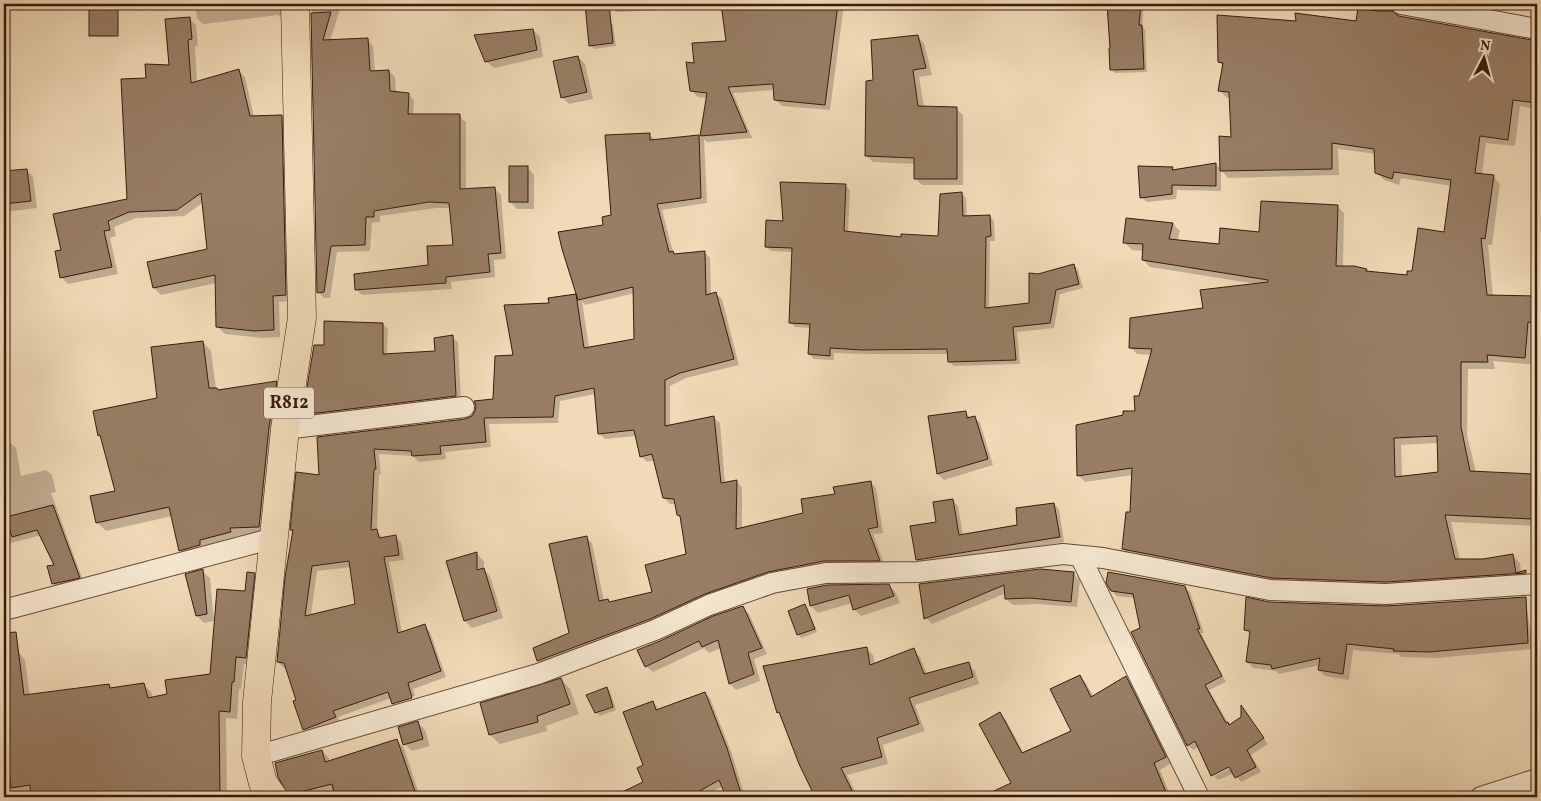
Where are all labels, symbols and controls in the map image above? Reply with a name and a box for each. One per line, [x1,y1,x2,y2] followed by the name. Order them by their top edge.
[1458,32,1508,82] north arrow
[1479,37,1491,57] text: N
[264,388,314,418] road number: R812

